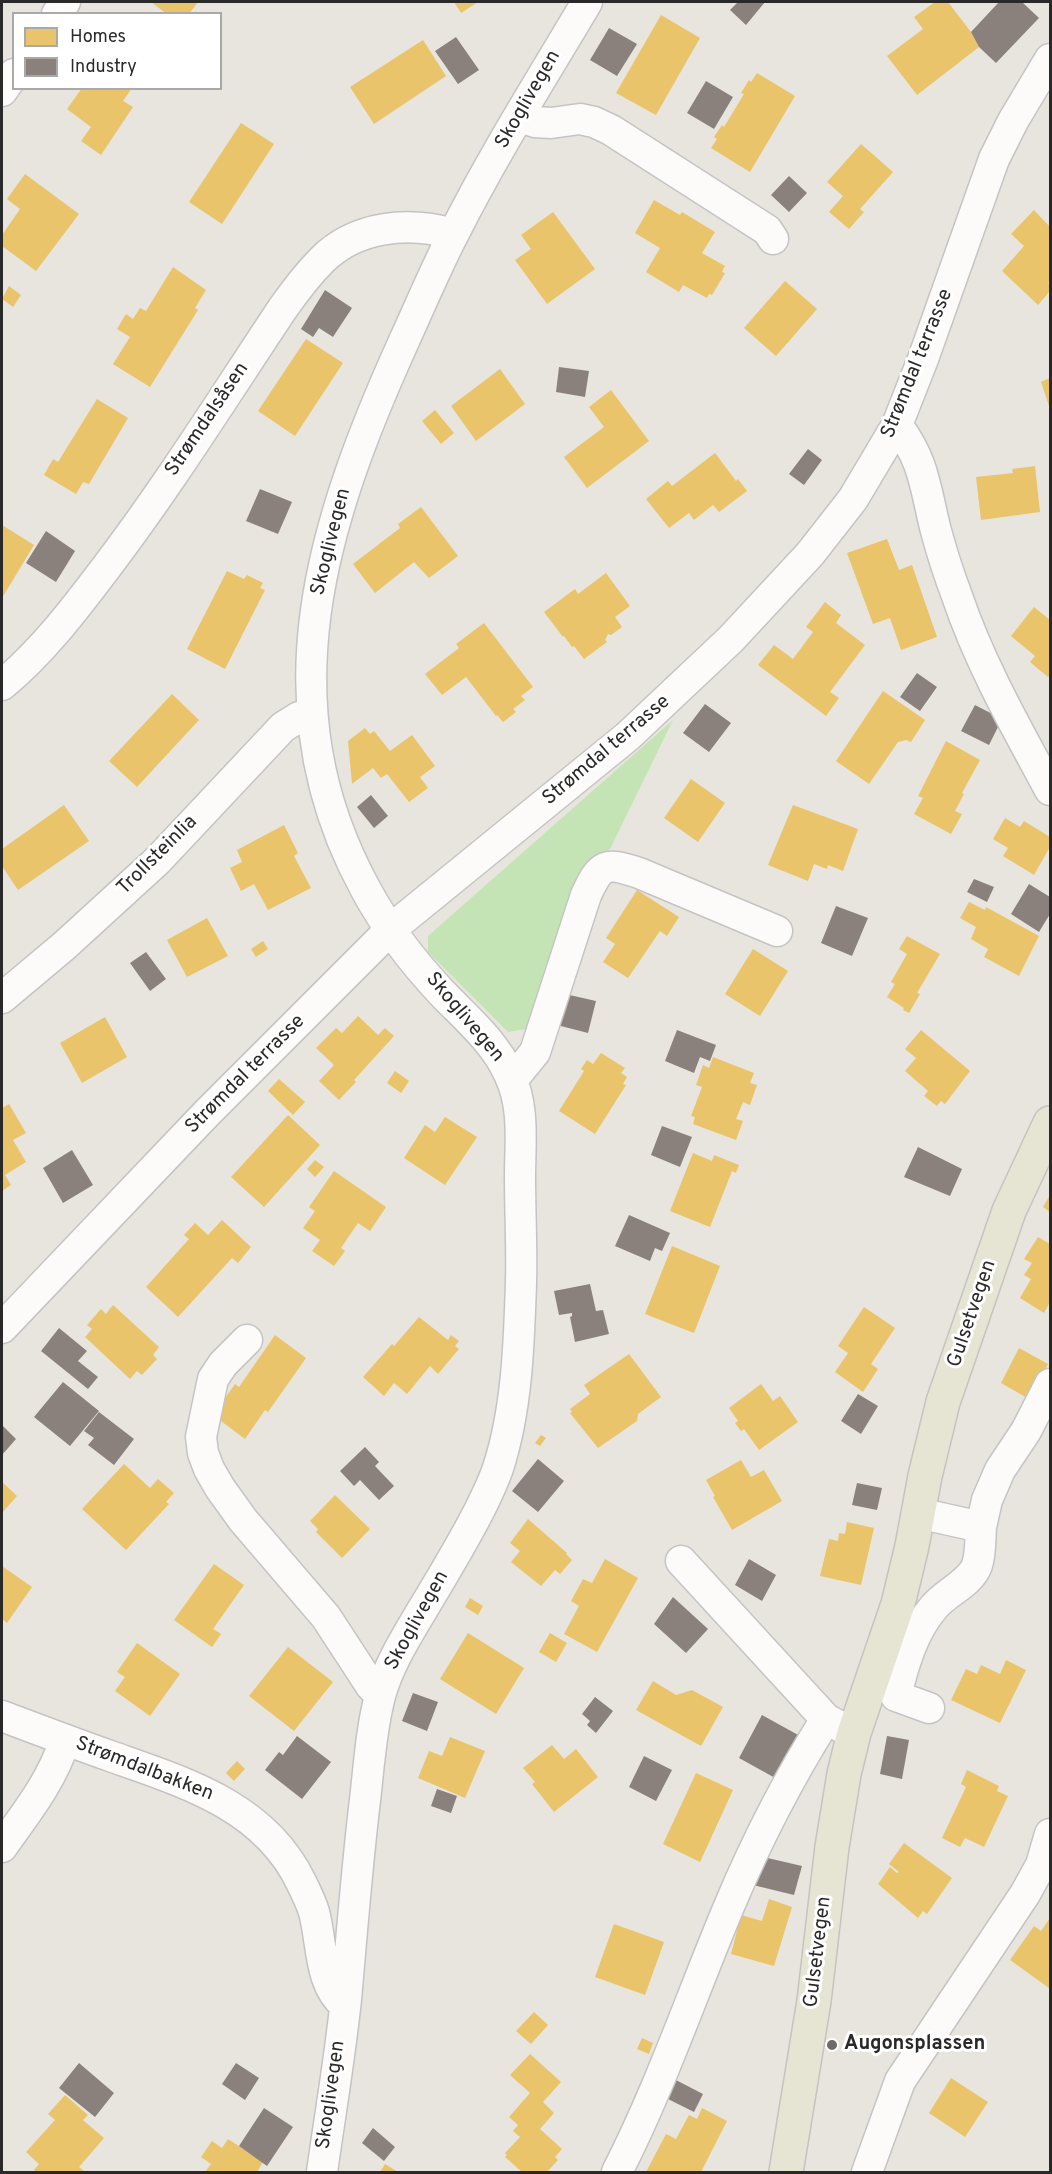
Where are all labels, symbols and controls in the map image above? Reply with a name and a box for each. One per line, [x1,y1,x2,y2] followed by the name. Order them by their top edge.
[12,12,222,90] legend
[70,26,126,49] text: Homes
[491,46,567,154] street label: Skoglivegen
[70,56,137,79] text: Industry
[877,286,959,442] street label: Strømdal terrasse
[161,358,255,482] street label: Strømdalsåsen
[307,486,357,598] street label: Skoglivegen
[538,691,676,811] street label: Strømdal terrasse
[113,811,203,901] street label: Trollsteinlia
[420,968,508,1068] street label: Skoglivegen
[181,1010,311,1140] street label: Strømdal terrasse
[943,1257,1003,1371] street label: Gulsetvegen
[381,1567,455,1675] street label: Skoglivegen
[72,1733,216,1807] street label: Strømdalbakken
[800,1895,838,2009] street label: Gulsetvegen
[844,2033,985,2057] place label: Augonsplassen
[825,2038,839,2052] marker: Augonsplassen
[312,2039,352,2151] street label: Skoglivegen

